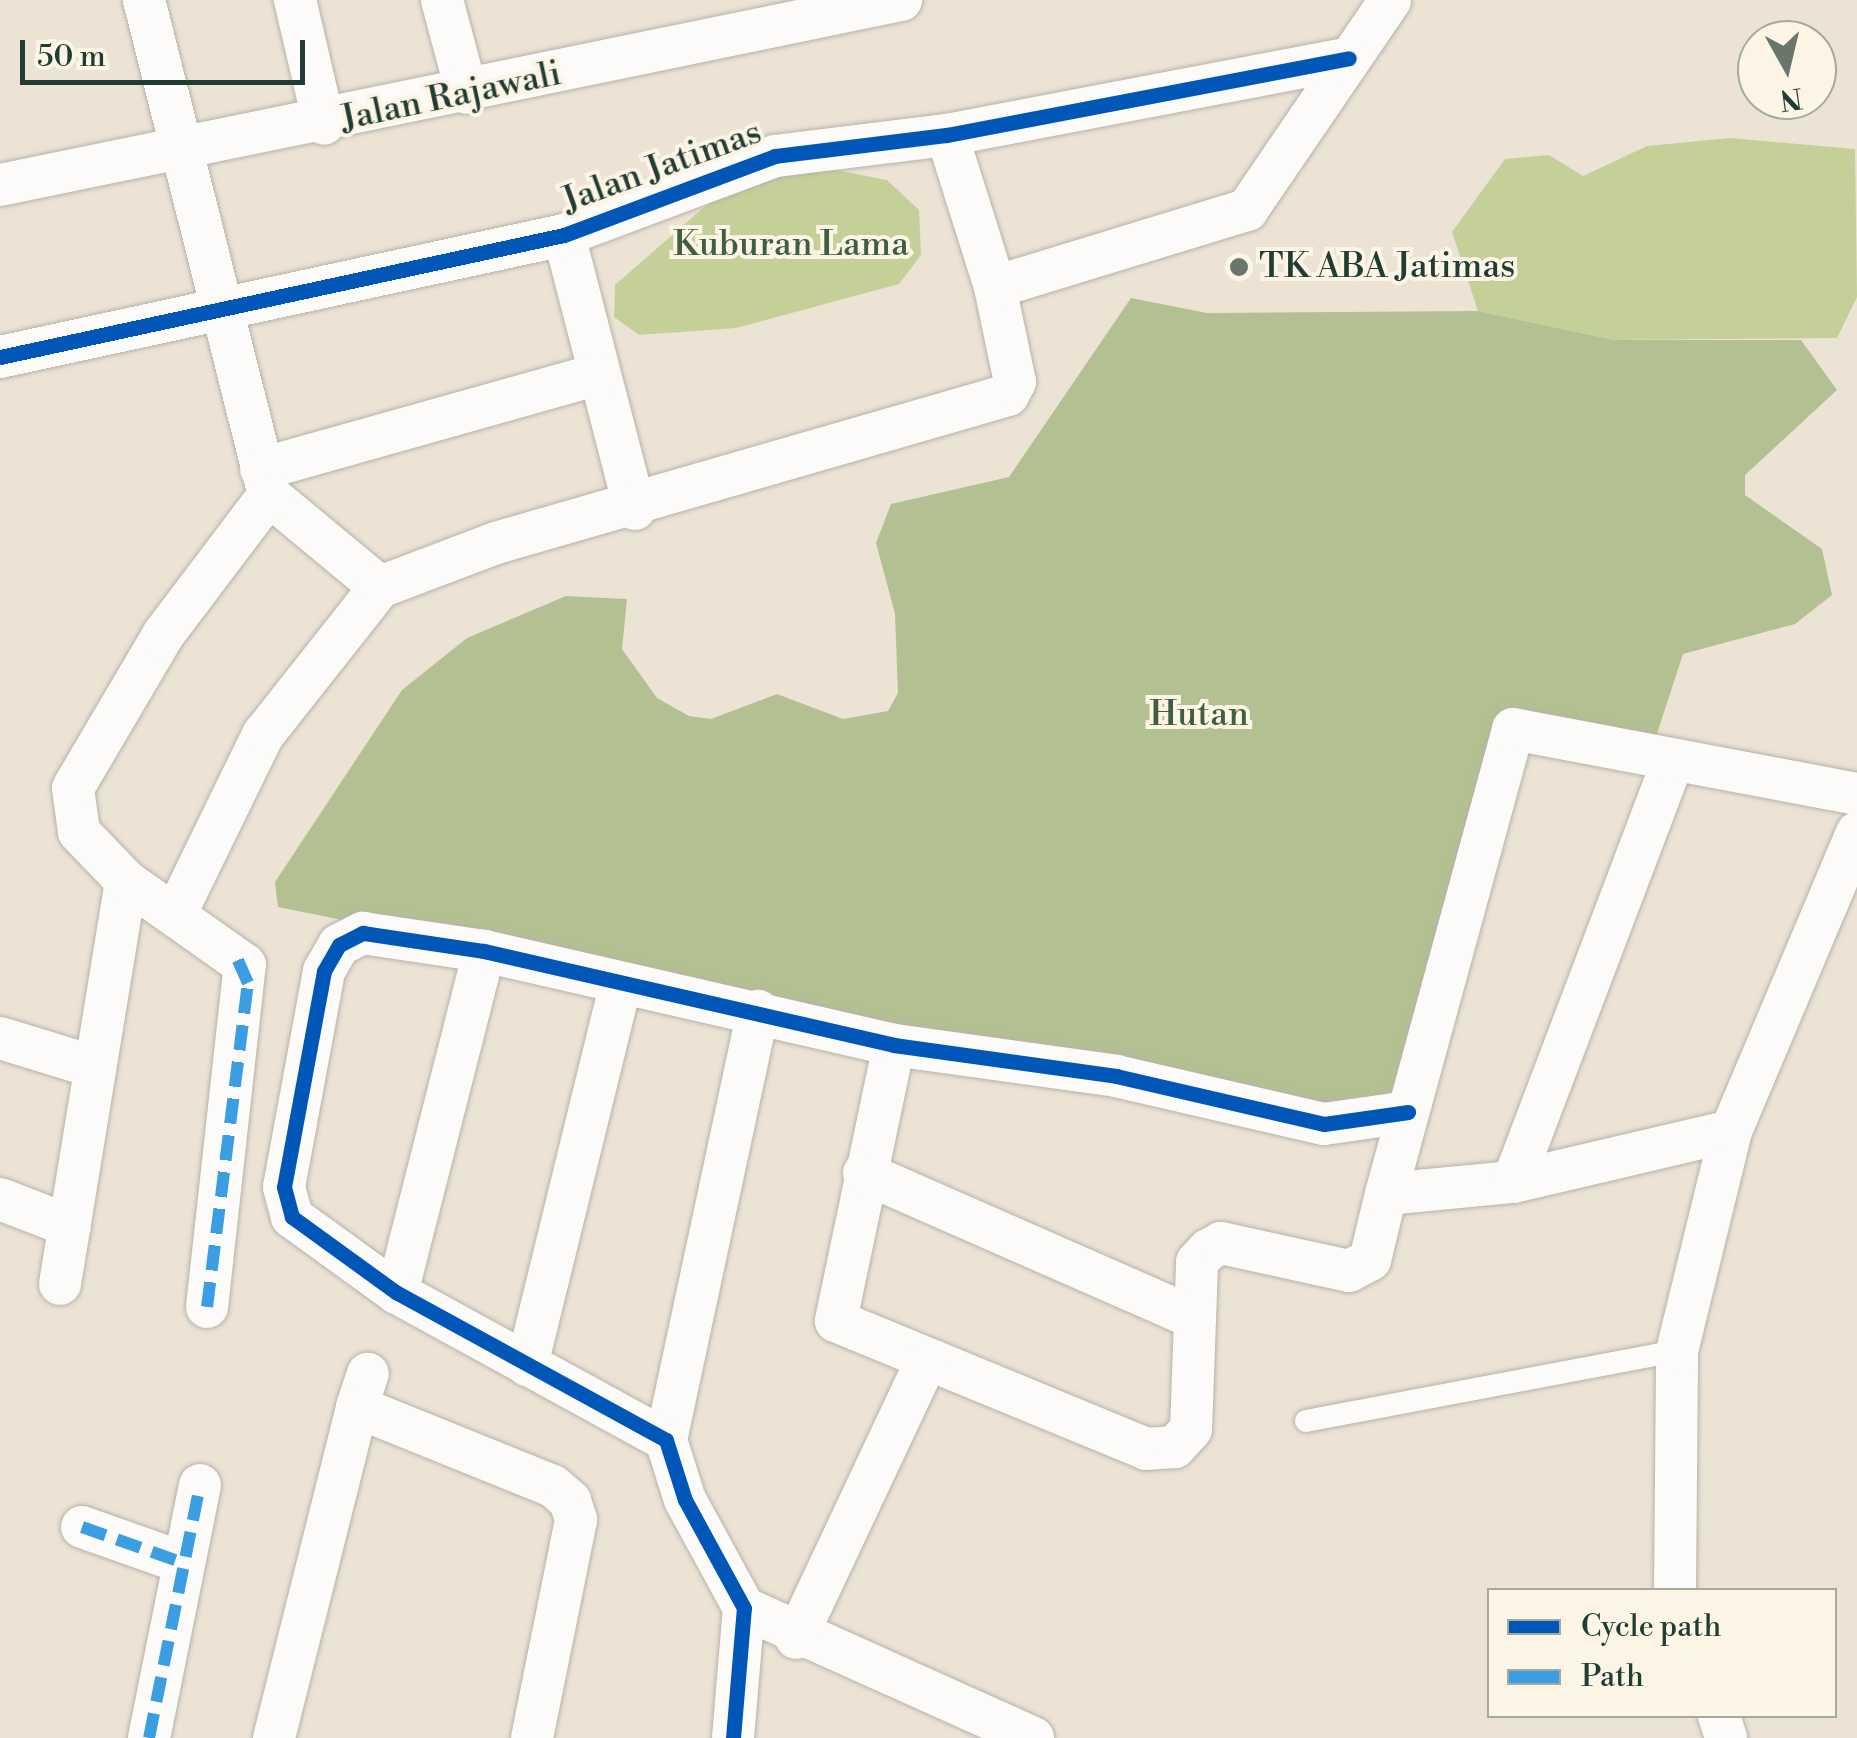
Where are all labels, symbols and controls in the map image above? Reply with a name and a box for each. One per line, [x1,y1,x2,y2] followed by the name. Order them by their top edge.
[25,20,310,82] scale bar
[1737,20,1837,120] north arrow
[37,38,106,76] text: 50 m
[337,53,565,141] street label: Jalan Rajawali
[1778,79,1804,117] text: N
[557,112,767,222] street label: Jalan Jatimas
[673,224,909,266] park label: Kuburan Lama
[1259,246,1515,288] place label: TK ABA Jatimas
[1228,256,1250,278] marker: TK ABA Jatimas
[1149,694,1249,736] park label: Hutan
[1487,1588,1837,1718] legend
[1581,1608,1721,1646] text: Cycle path
[1581,1658,1644,1696] text: Path

